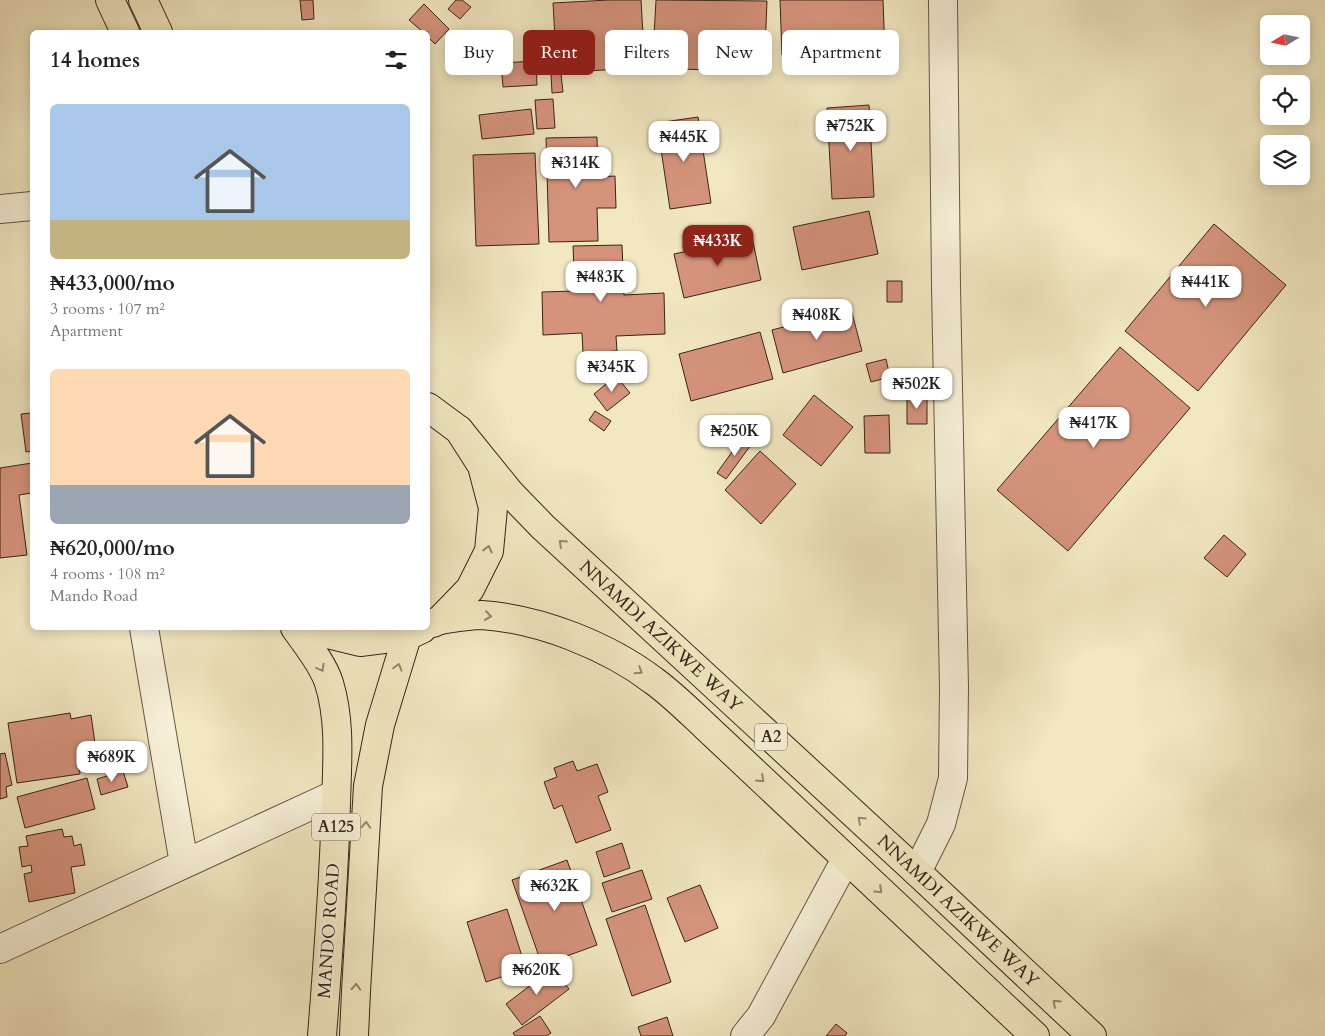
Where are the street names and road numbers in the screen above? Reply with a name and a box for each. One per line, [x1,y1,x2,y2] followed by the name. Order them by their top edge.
[574,554,748,718] street label: NNAMDI AZIKWE WAY
[755,724,787,750] road number: A2
[312,814,360,840] road number: A125
[872,829,1045,993] street label: NNAMDI AZIKWE WAY
[312,862,346,1000] street label: MANDO ROAD

